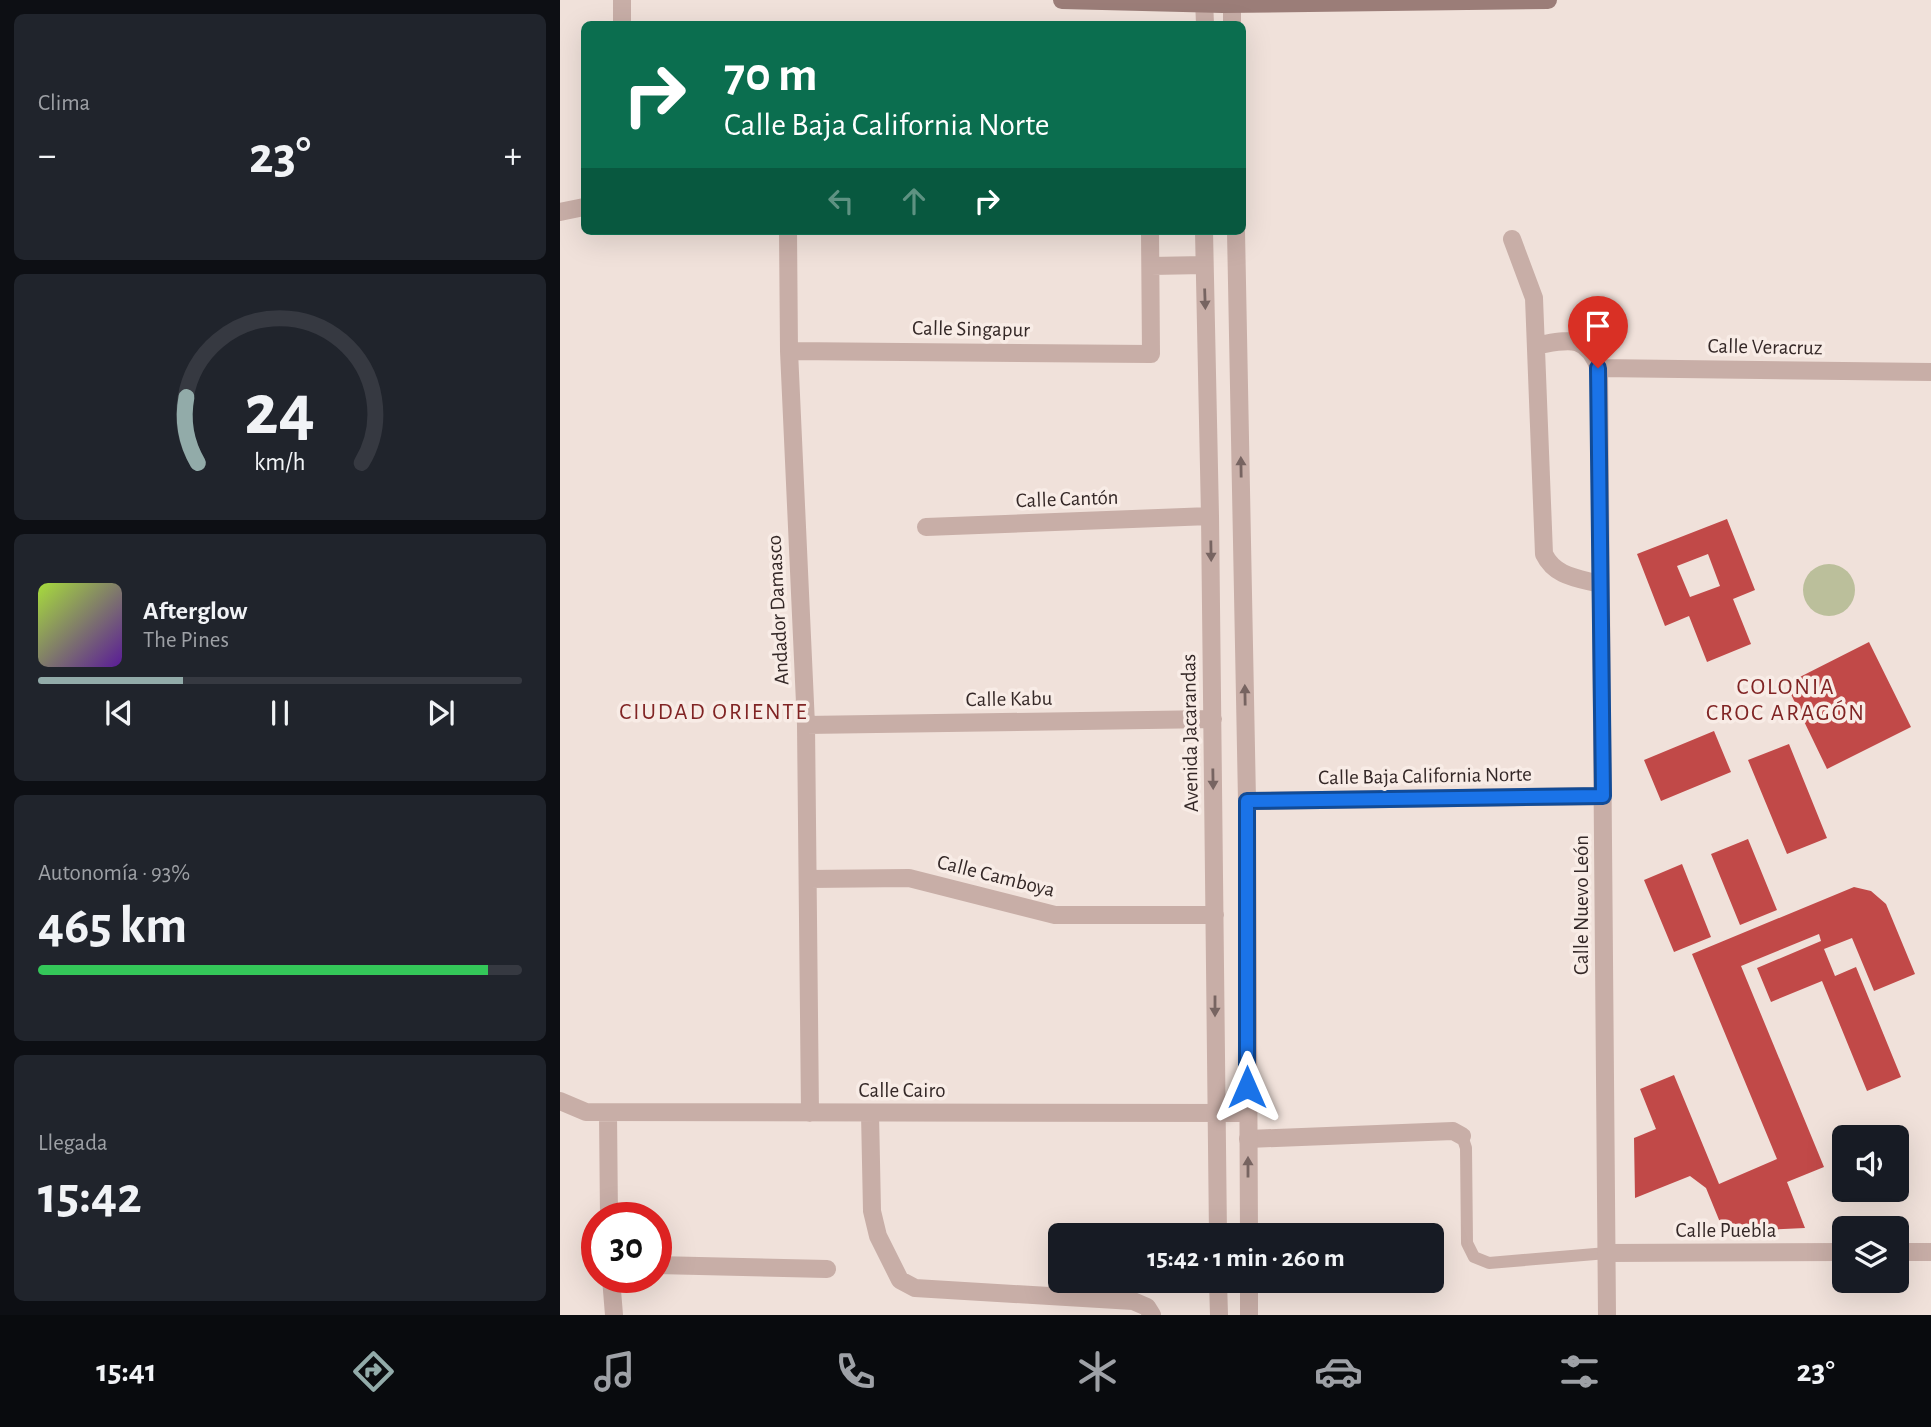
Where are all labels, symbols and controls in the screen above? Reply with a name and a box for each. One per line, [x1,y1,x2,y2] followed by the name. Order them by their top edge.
[609,49,700,140] icon: right
[724,51,818,100] text: 70 m
[38,92,90,115] text: Clima
[724,109,1049,141] text: Calle Baja California Norte
[249,130,311,182] text: 23°
[38,137,56,175] text: −
[504,137,522,175] text: +
[822,182,860,220] icon: left
[895,182,933,220] icon: ahead
[968,182,1006,220] icon: right
[1199,288,1210,310] one-way arrow
[1568,296,1628,368] pin
[1579,307,1617,345] icon: arrive
[912,317,1030,341] street label: Calle Singapur
[1707,335,1823,359] street label: Calle Veracruz
[245,376,315,449] text: 24
[254,450,306,475] text: km/h
[1235,456,1246,478] one-way arrow
[1015,487,1119,511] street label: Calle Cantón
[764,534,792,686] street label: Andador Damasco
[1205,540,1217,562] one-way arrow
[143,598,247,624] text: Afterglow
[143,629,229,652] text: The Pines
[1178,654,1202,812] street label: Avenida Jacarandas
[1706,676,1866,725] district label: COLONIA CROC ARAGÓN
[1239,684,1251,706] one-way arrow
[966,688,1053,710] street label: Calle Kabu
[100,694,138,732] icon: previous
[261,694,299,732] icon: pause
[422,694,460,732] icon: next
[619,701,809,724] district label: CIUDAD ORIENTE
[1318,764,1532,788] street label: Calle Baja California Norte
[1207,768,1219,790] one-way arrow
[1571,835,1592,975] street label: Calle Nuevo León
[935,851,1057,901] street label: Calle Camboya
[38,862,190,885] text: Autonomía · 93%
[38,900,187,952] text: 465 km
[1210,995,1221,1017] one-way arrow
[1210,1050,1284,1124] position arrow
[859,1080,945,1101] street label: Calle Cairo
[1832,1125,1909,1293] map controls
[1832,1125,1909,1202] button: sound
[38,1132,108,1155] text: Llegada
[1242,1156,1254,1178] one-way arrow
[38,1170,142,1222] text: 15:42
[581,1202,672,1293] speed limit sign: 30
[1832,1216,1909,1293] button: layers
[1676,1220,1777,1241] street label: Calle Puebla
[1147,1245,1345,1271] text: 15:42 · 1 min · 260 m
[349,1347,398,1396] icon: directions
[590,1347,639,1396] icon: music
[831,1347,880,1396] icon: phone
[1073,1347,1122,1396] icon: climate
[1314,1347,1363,1396] icon: car
[1555,1347,1604,1396] icon: filters
[96,1355,156,1387] text: 15:41
[1797,1355,1835,1387] text: 23°

